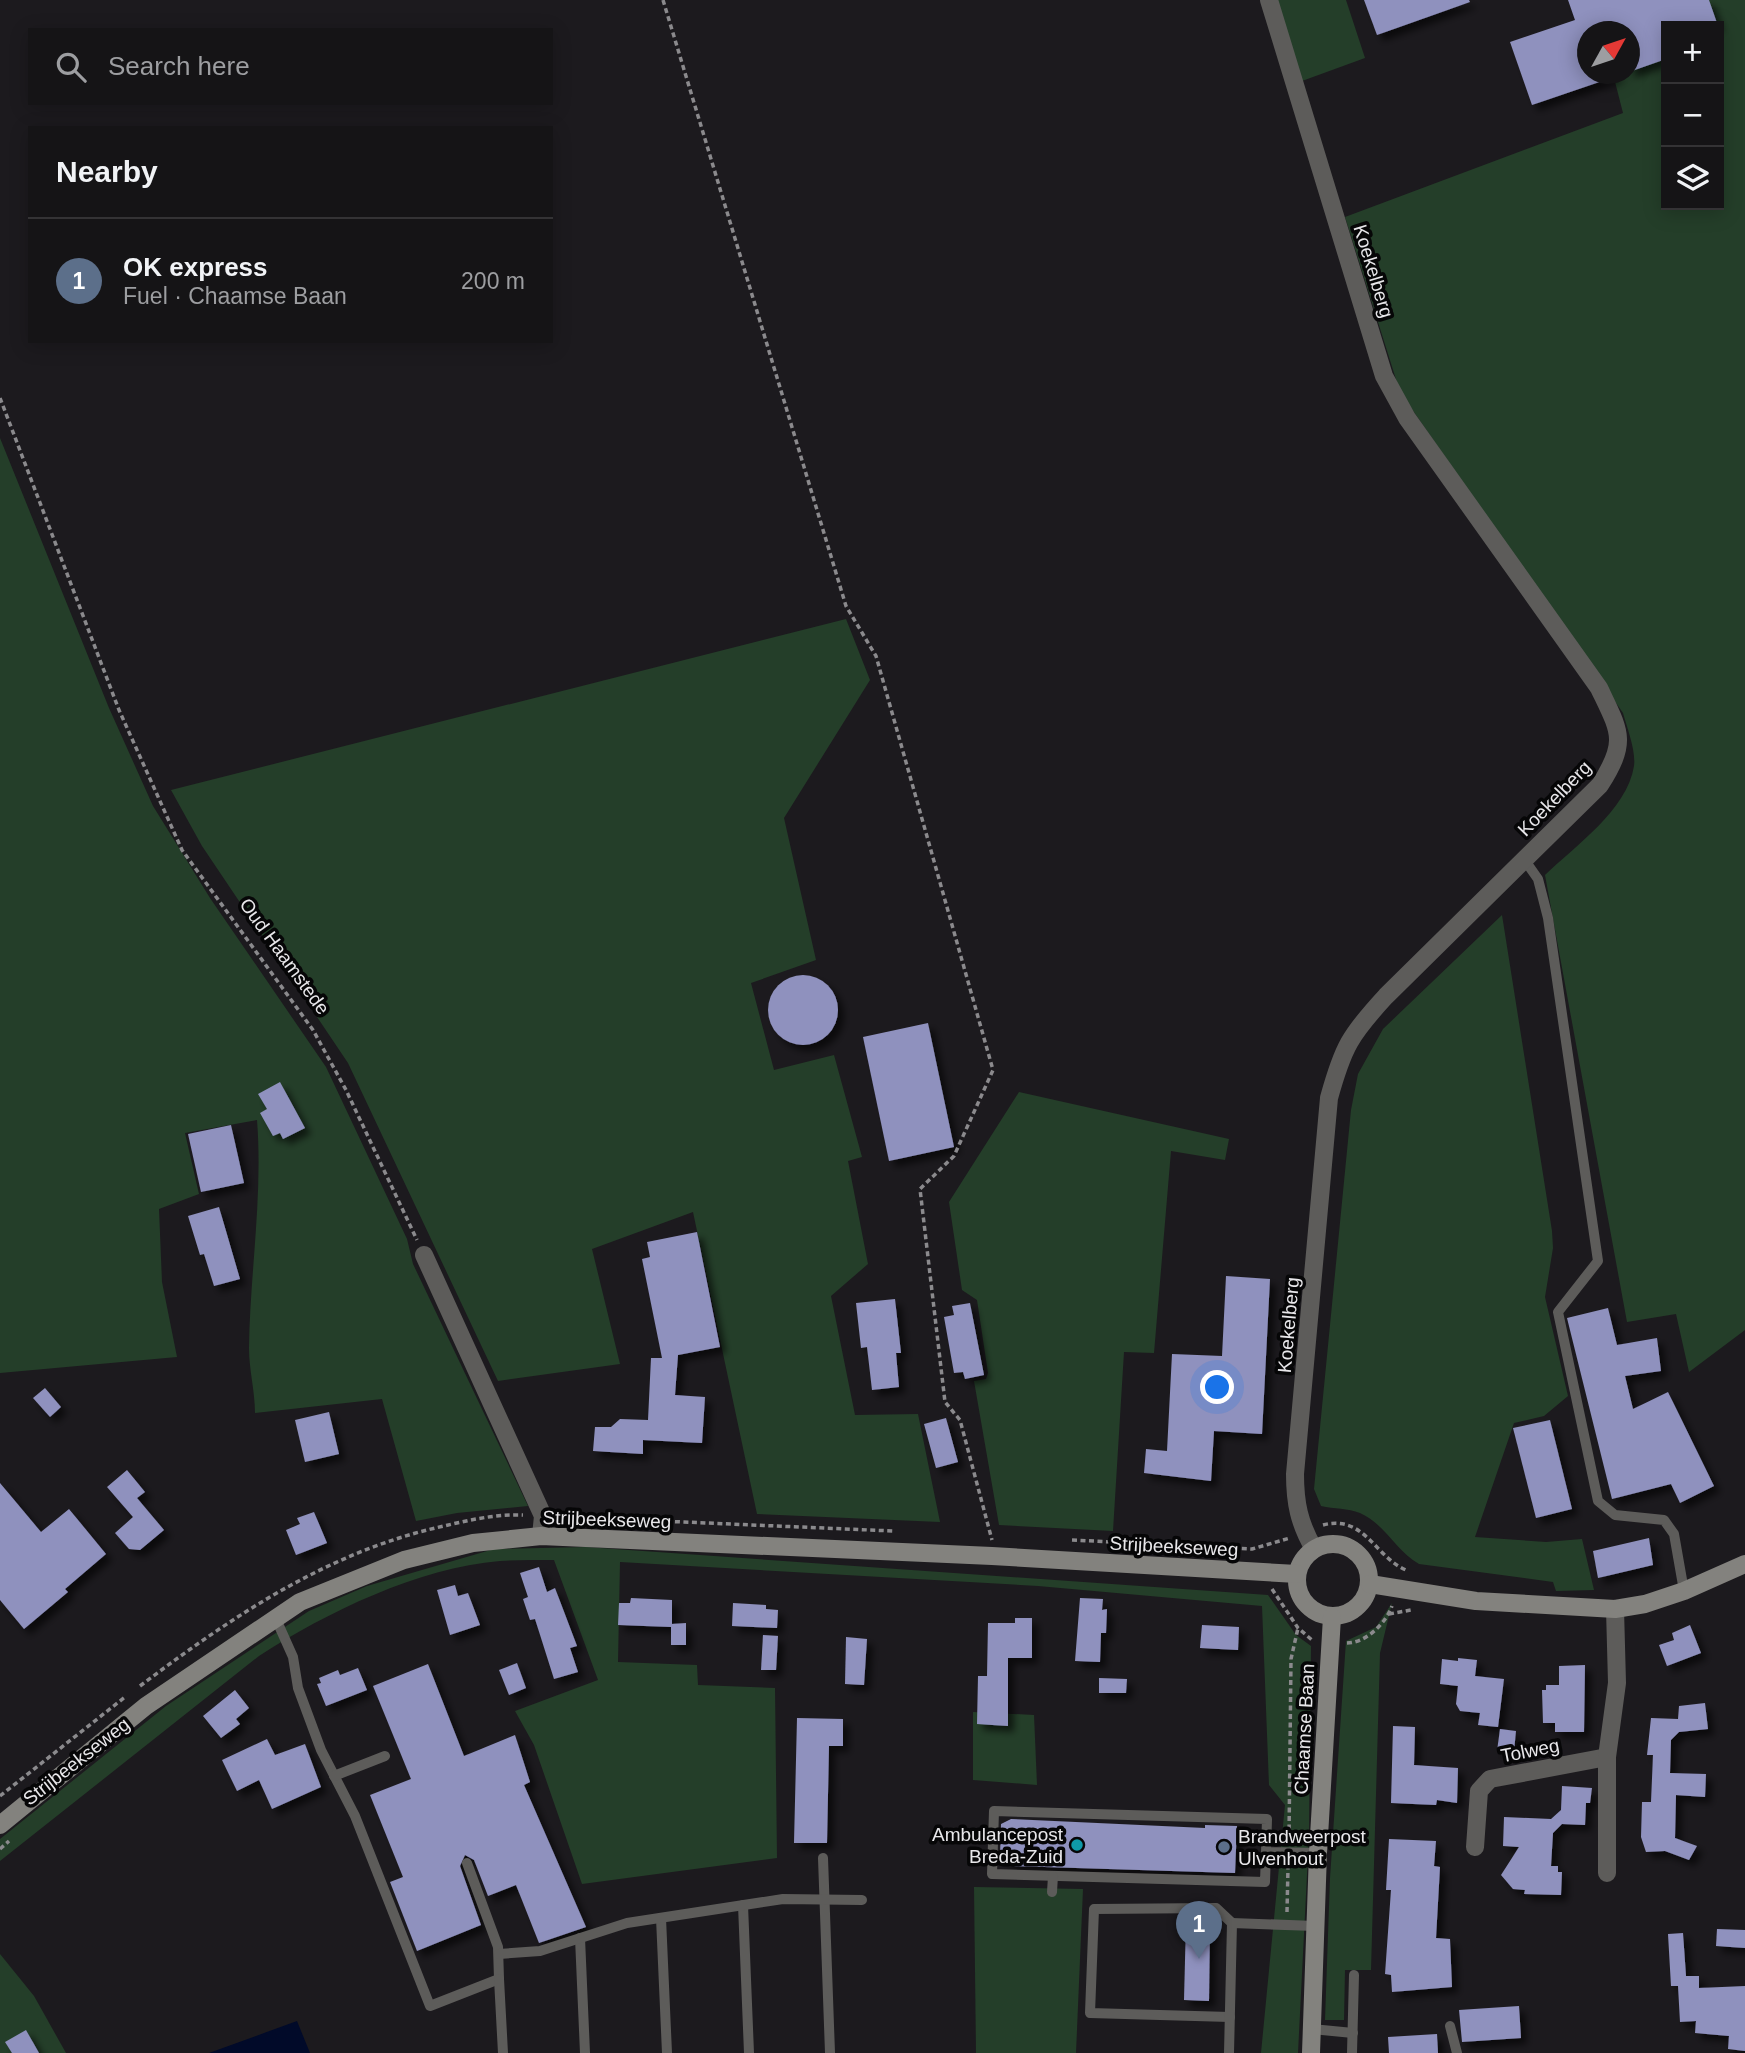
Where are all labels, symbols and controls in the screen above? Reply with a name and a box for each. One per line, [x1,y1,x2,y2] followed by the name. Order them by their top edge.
[1577,21,1640,84] north arrow
[1661,21,1724,210] map controls
[1661,21,1724,84] button: +
[28,28,553,105] search box
[52,48,90,86] icon: search
[108,51,250,81] text: Search here
[1661,84,1724,147] button: −
[1661,147,1724,210] button: layers
[56,155,158,188] text: Nearby
[1349,222,1398,320] street label: Koekelberg
[123,252,268,282] text: OK express
[73,268,85,294] text: 1
[461,268,525,294] text: 200 m
[123,283,347,309] text: Fuel · Chaamse Baan
[1513,756,1595,840] street label: Koekelberg
[235,894,334,1018] street label: Oud Haamstede
[1274,1276,1303,1374] street label: Koekelberg
[1200,1370,1234,1404] your location
[542,1507,672,1532] street label: Strijbeekseweg
[1109,1533,1239,1560] street label: Strijbeekseweg
[1291,1663,1318,1795] street label: Chaamse Baan
[19,1713,134,1809] street label: Strijbeekseweg
[1499,1735,1561,1766] street label: Tolweg
[932,1824,1064,1867] place label: Ambulancepost Breda-Zuid
[1238,1826,1367,1869] place label: Brandweerpost Ulvenhout
[1069,1837,1085,1853] marker: Ambulancepost Breda-Zuid
[1216,1839,1232,1855] marker: Brandweerpost Ulvenhout
[1176,1901,1222,1959] pin: 1

